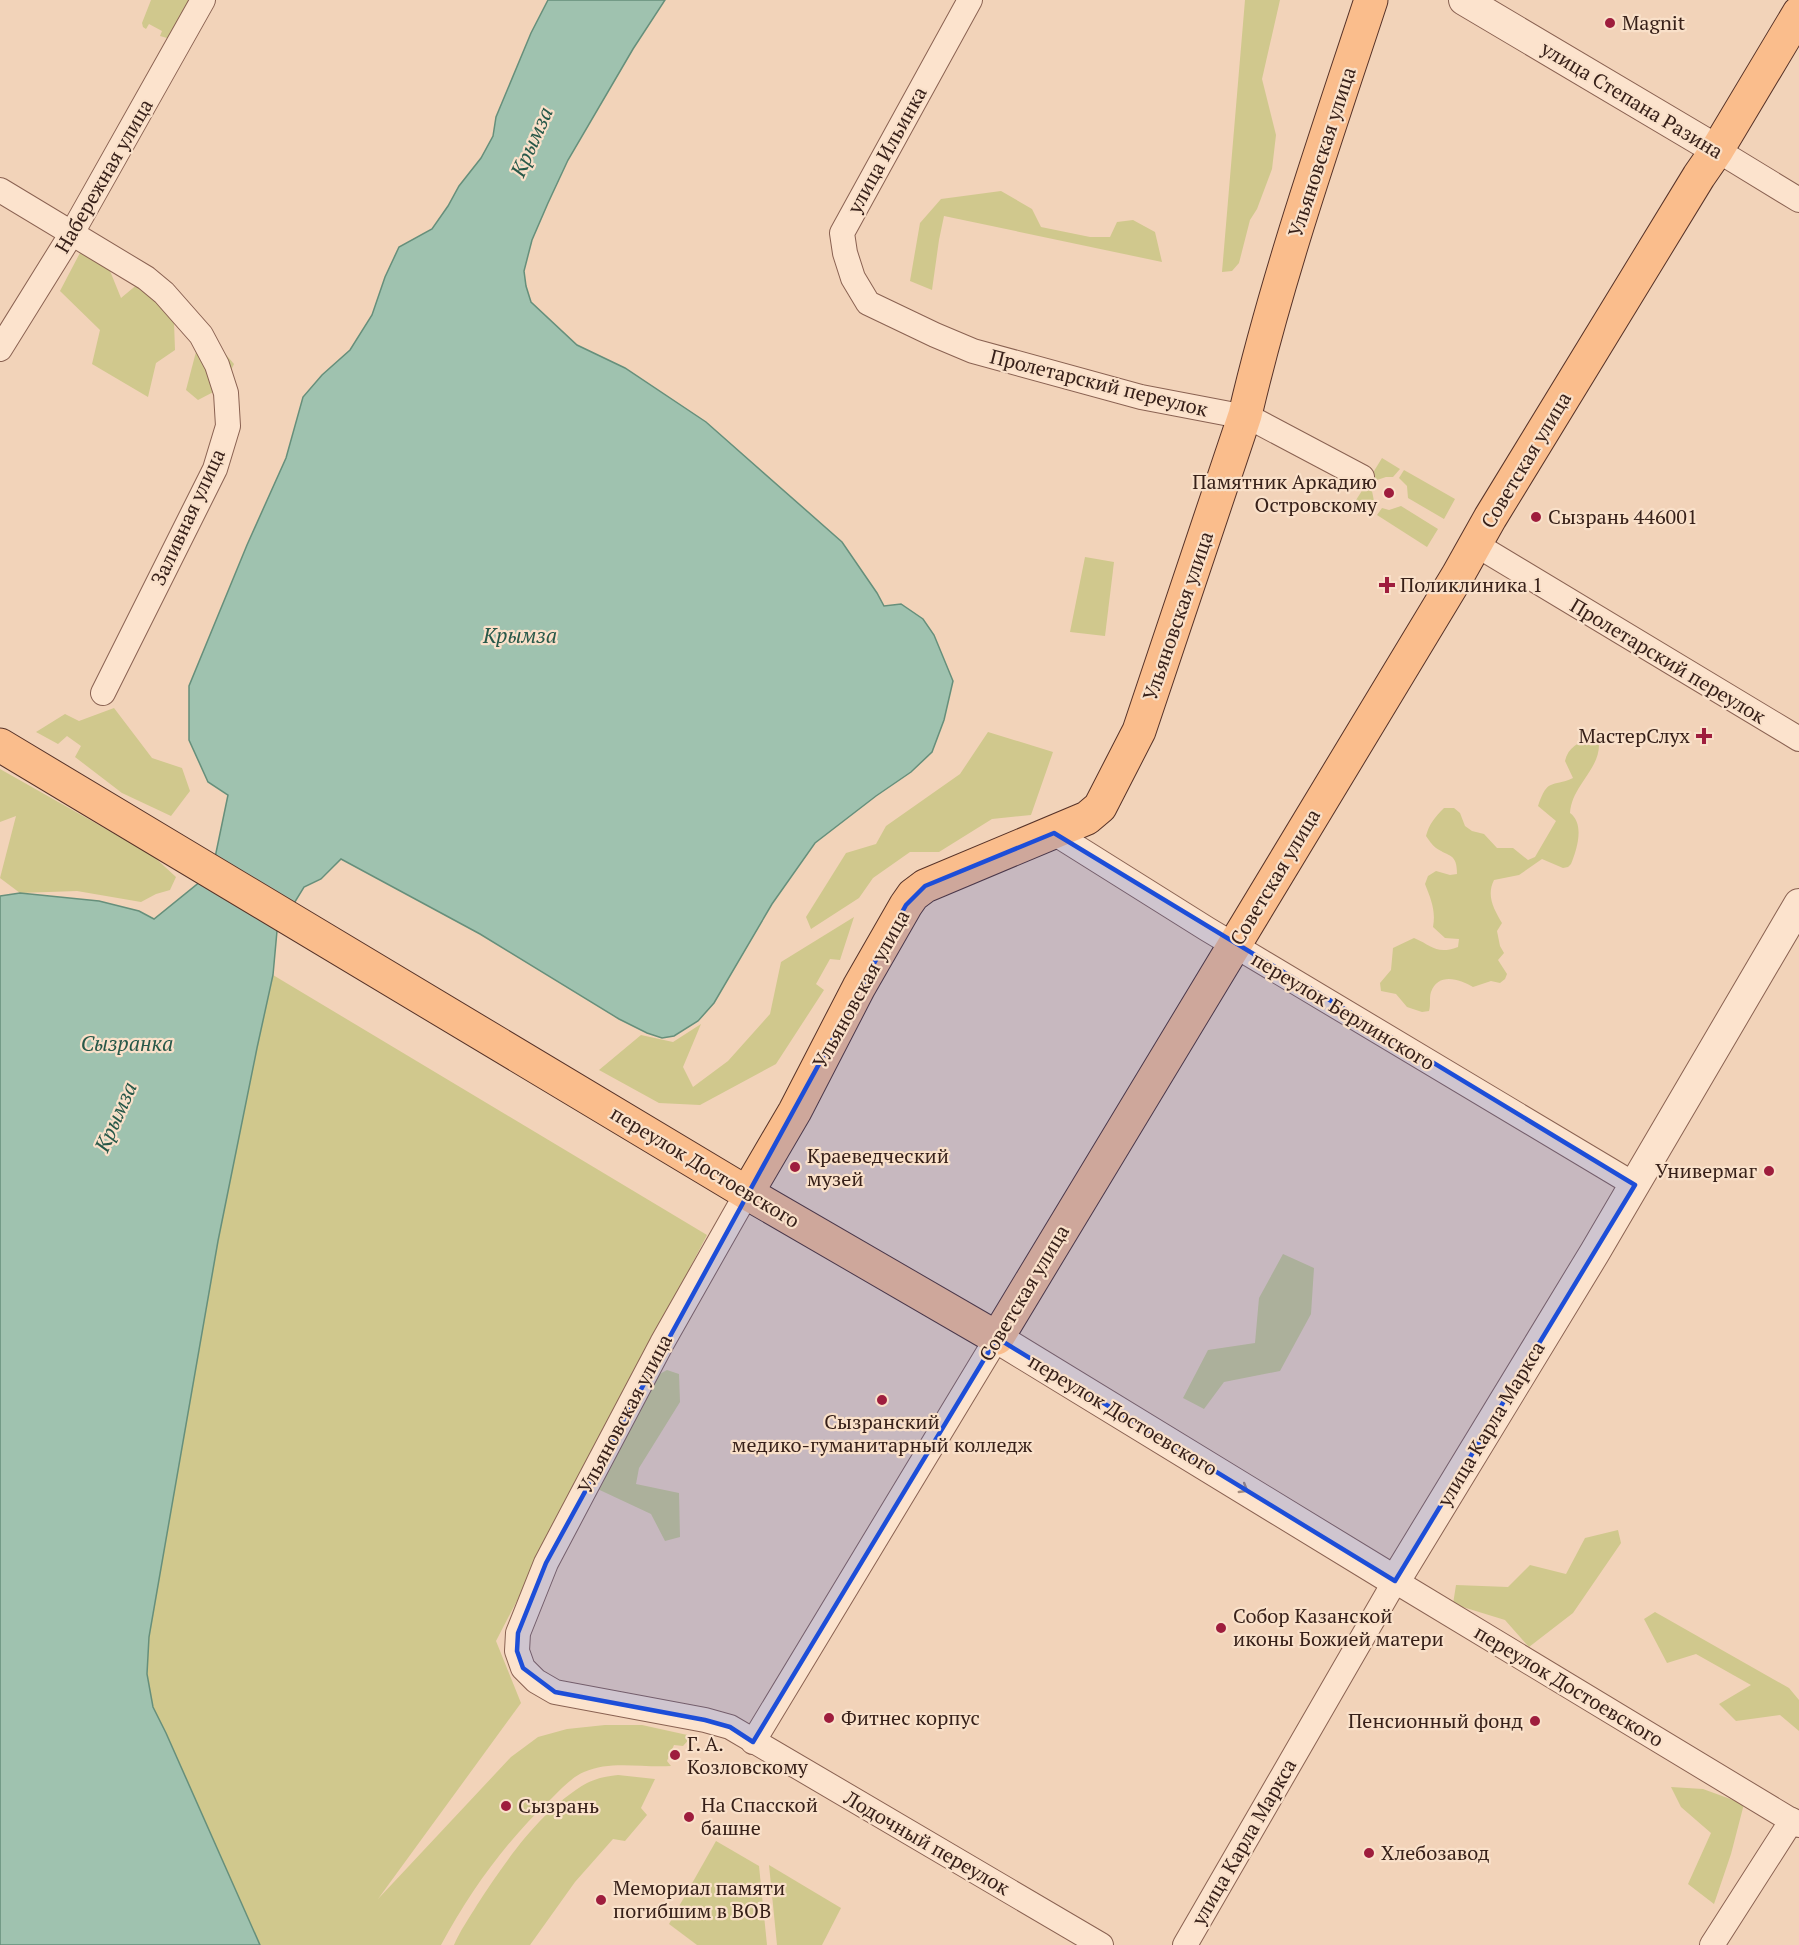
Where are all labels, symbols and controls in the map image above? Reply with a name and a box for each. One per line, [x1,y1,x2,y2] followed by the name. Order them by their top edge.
[1622,9,1686,36] place label: Magnit
[1603,16,1617,30] marker: Magnit
[1535,34,1728,165] street label: улица Степана Разина
[1281,63,1362,240] street label: Ульяновская улица
[840,81,933,219] street label: улица Ильинка
[48,94,159,258] street label: Набережная улица
[503,102,559,182] water label: Крымза
[987,342,1211,423] street label: Пролетарский переулок
[1474,386,1577,533] street label: Советская улица
[144,444,231,589] street label: Заливная улица
[1192,468,1378,518] place label: Памятник Аркадию Островскому
[1382,486,1396,500] marker: Памятник Аркадию Островскому
[1548,503,1698,530] place label: Сызрань 446001
[1529,510,1543,524] marker: Сызрань 446001
[1136,528,1219,704] street label: Ульяновская улица
[1400,571,1543,598] place label: Поликлиника 1
[1378,576,1396,594] marker: Поликлиника 1
[1565,591,1771,730] street label: Пролетарский переулок
[482,621,557,649] water label: Крымза
[1579,722,1691,749] place label: МастерСлух
[1695,727,1713,745] marker: МастерСлух
[1223,803,1326,950] street label: Советская улица
[806,905,915,1073] street label: Ульяновская улица
[1247,945,1440,1076] street label: переулок Берлинского
[81,1029,173,1057] water label: Сызранка
[87,1077,143,1157] water label: Крымза
[606,1099,805,1234] street label: переулок Достоевского
[807,1142,949,1192] place label: Краеведческий музей
[1655,1157,1757,1184] place label: Универмаг
[788,1160,802,1174] marker: Краеведческий музей
[1762,1164,1776,1178] marker: Универмаг
[972,1219,1075,1366] street label: Советская улица
[571,1329,678,1498] street label: Ульяновская улица
[1430,1336,1551,1512] street label: улица Карла Маркса
[1024,1347,1223,1482] street label: переулок Достоевского
[875,1393,889,1407] marker: Сызранский медико-гуманитарный колледж
[732,1408,1033,1458] place label: Сызранский медико-гуманитарный колледж
[1238,1482,1248,1494] one-way arrow
[1233,1602,1444,1652] place label: Собор Казанской иконы Божией матери
[1470,1618,1669,1753] street label: переулок Достоевского
[1214,1621,1228,1635] marker: Собор Казанской иконы Божией матери
[841,1704,980,1731] place label: Фитнес корпус
[1348,1707,1523,1734] place label: Пенсионный фонд
[822,1711,836,1725] marker: Фитнес корпус
[1528,1714,1542,1728] marker: Пенсионный фонд
[687,1730,809,1780] place label: Г. А. Козловскому
[668,1748,682,1762] marker: Г. А. Козловскому
[1184,1753,1302,1931] street label: улица Карла Маркса
[839,1784,1015,1901] street label: Лодочный переулок
[701,1791,818,1841] place label: На Спасской башне
[518,1792,599,1819] place label: Сызрань
[499,1799,513,1813] marker: Сызрань
[682,1810,696,1824] marker: На Спасской башне
[1381,1839,1489,1866] place label: Хлебозавод
[1362,1846,1376,1860] marker: Хлебозавод
[613,1874,785,1924] place label: Мемориал памяти погибшим в ВОВ
[594,1893,608,1907] marker: Мемориал памяти погибшим в ВОВ

